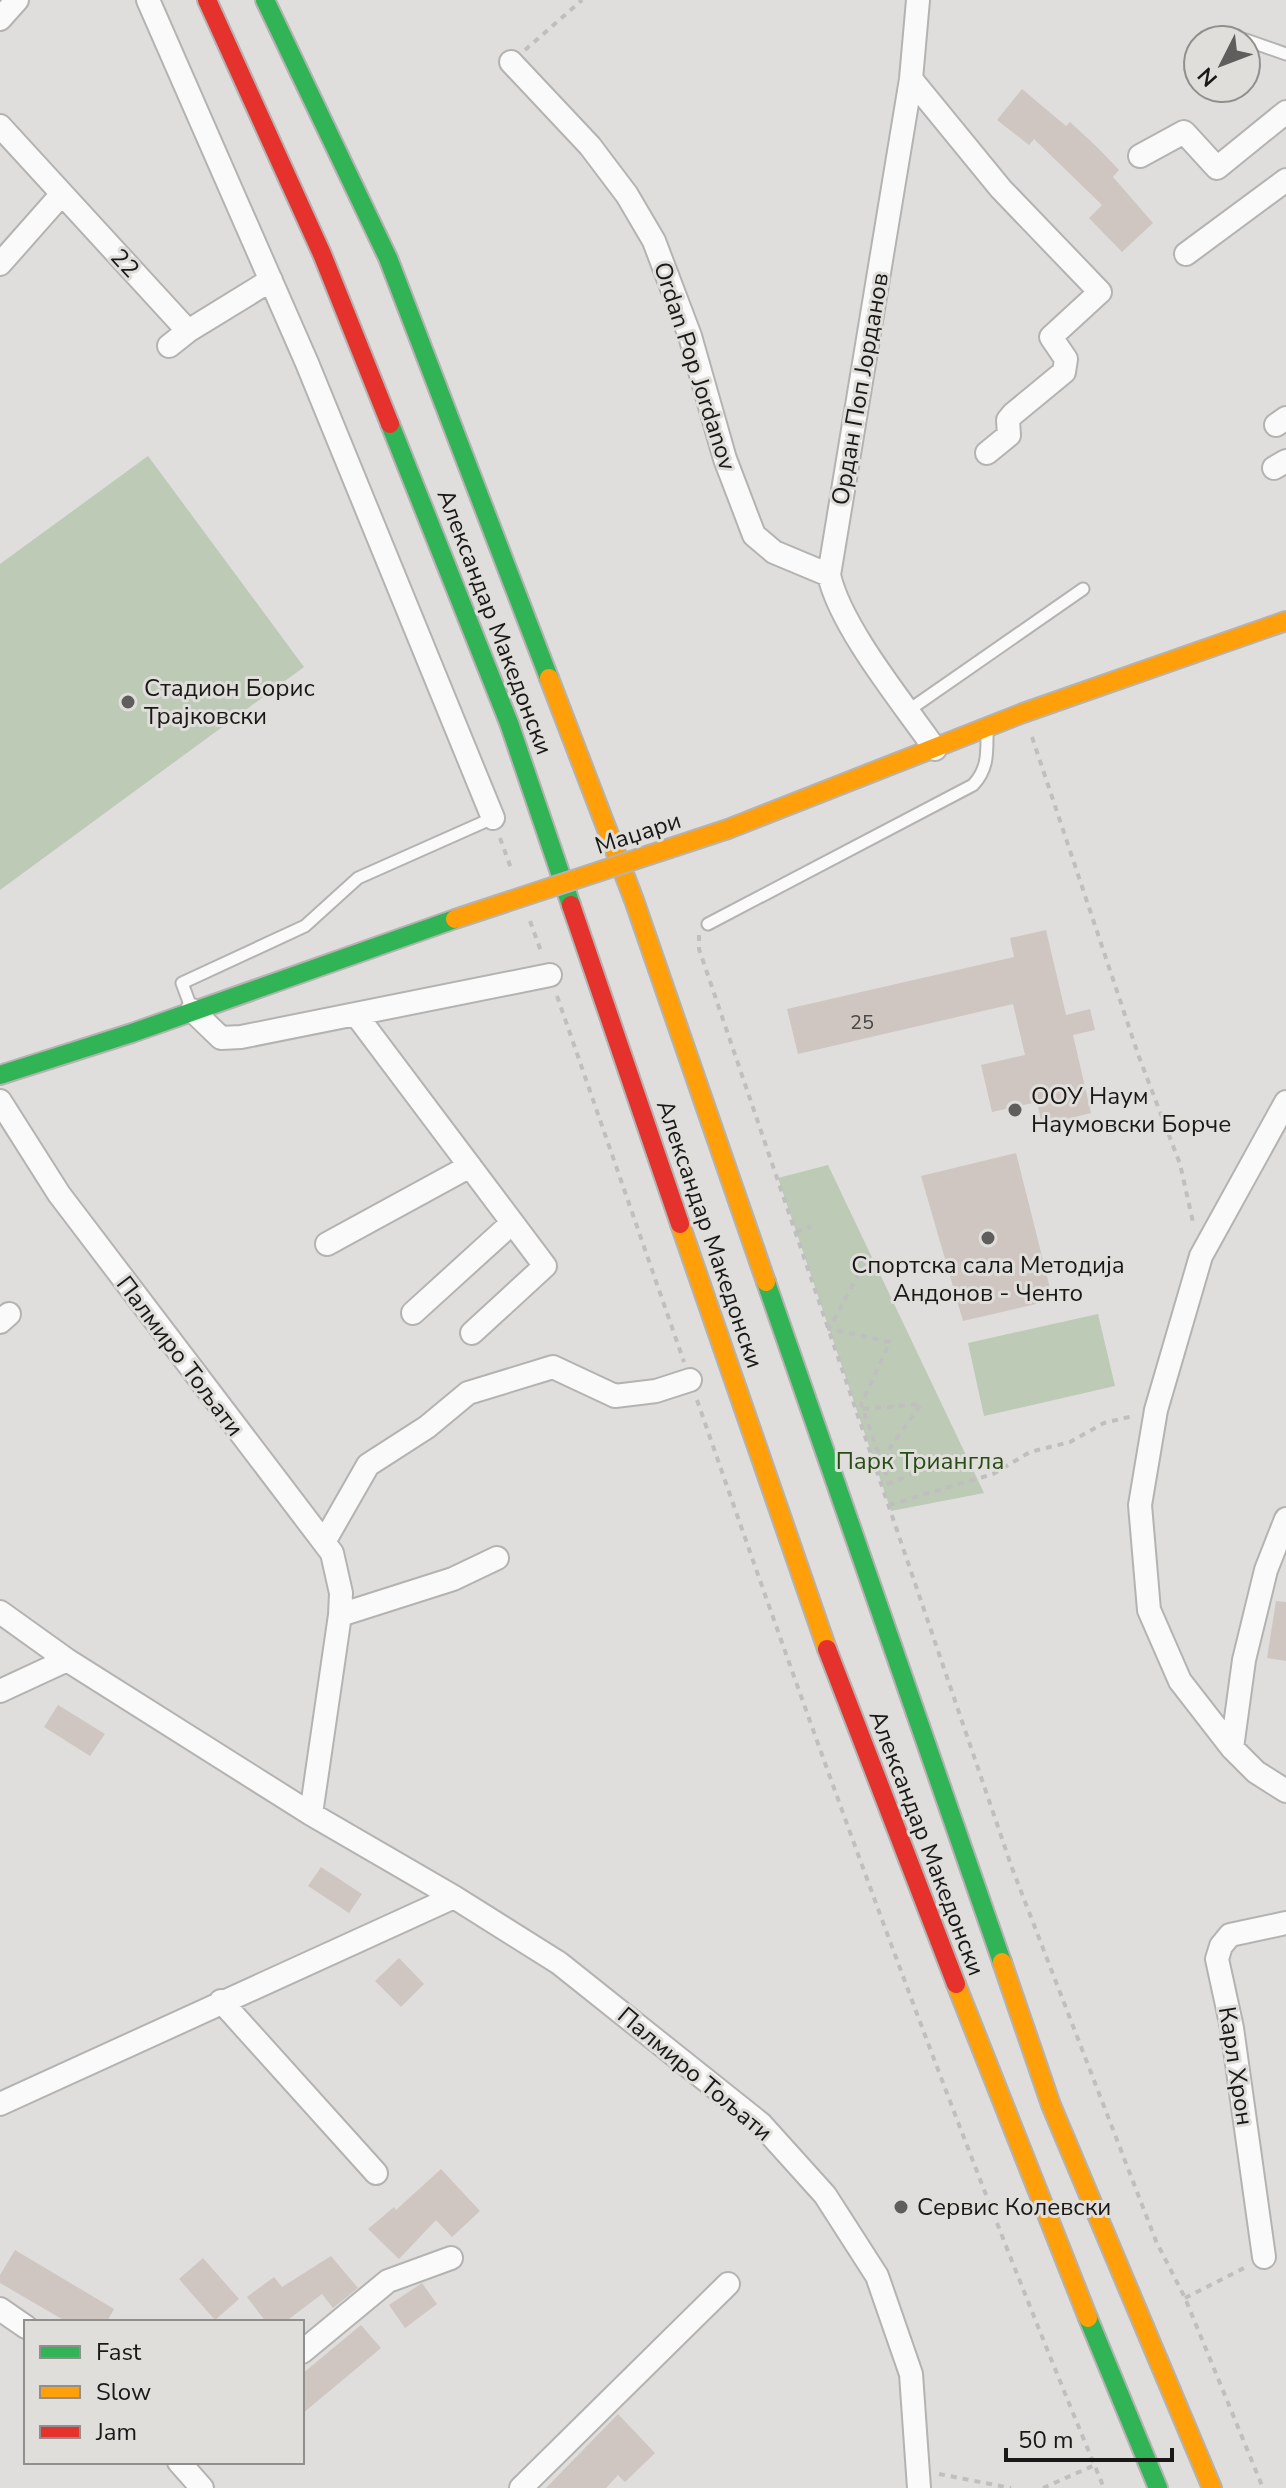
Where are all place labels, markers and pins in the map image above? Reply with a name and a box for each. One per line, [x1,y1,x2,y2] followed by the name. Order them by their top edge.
[144,672,315,732] place label: Стадион Борис Трајковски
[119,693,137,711] marker: Стадион Борис Трајковски
[1031,1080,1231,1140] place label: ООУ Наум Наумовски Борче
[1006,1101,1024,1119] marker: ООУ Наум Наумовски Борче
[979,1229,997,1247] marker: Спортска сала Методија Андонов - Ченто
[851,1249,1125,1309] place label: Спортска сала Методија Андонов - Ченто
[917,2191,1111,2223] place label: Сервис Колевски
[892,2198,910,2216] marker: Сервис Колевски

